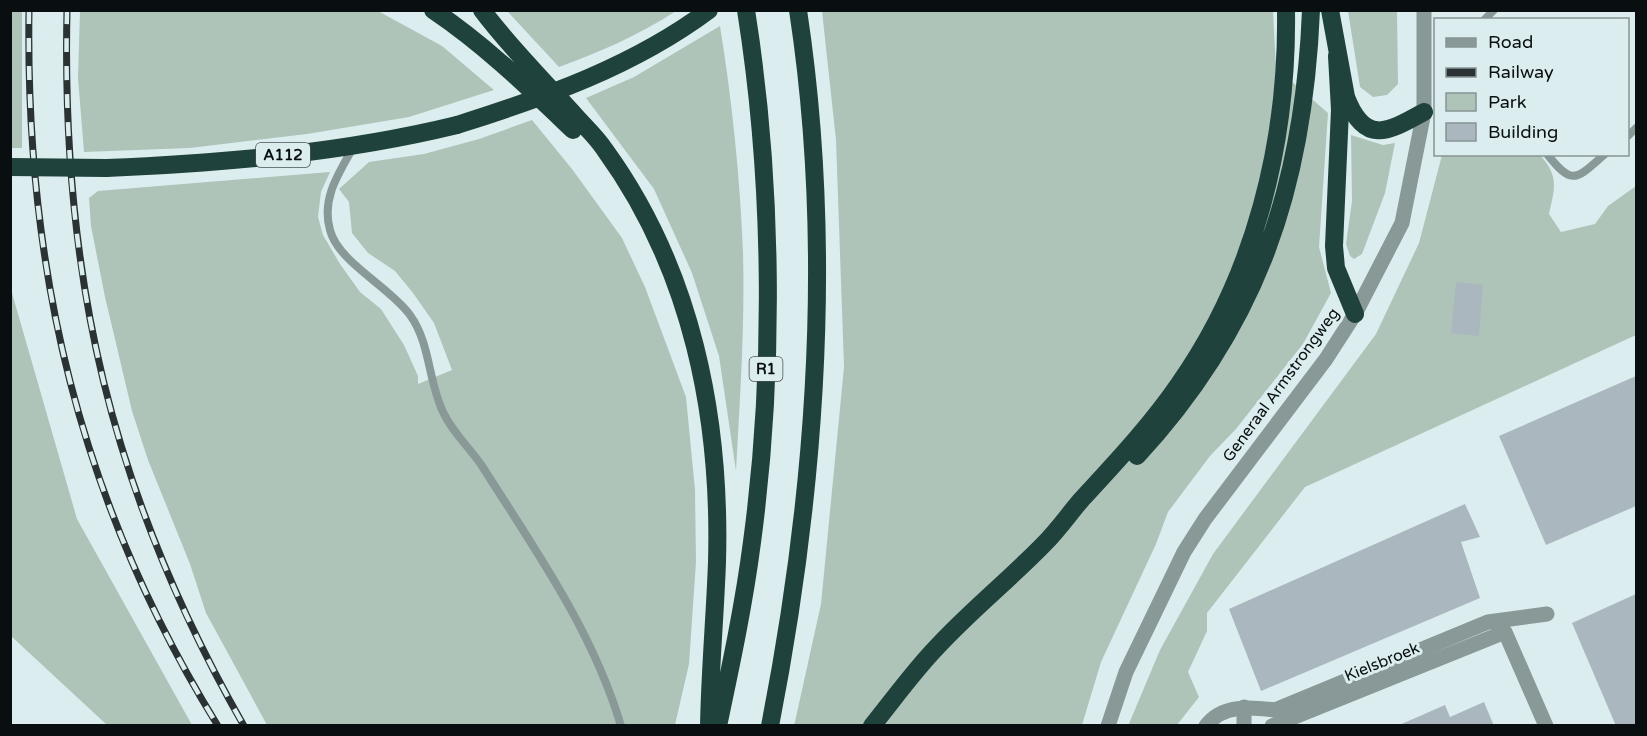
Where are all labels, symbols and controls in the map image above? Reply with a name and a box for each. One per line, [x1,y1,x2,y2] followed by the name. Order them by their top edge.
[1434,18,1629,156] legend
[1488,31,1533,53] text: Road
[1488,61,1554,83] text: Railway
[1488,91,1527,113] text: Park
[1488,121,1558,143] text: Building
[256,143,310,167] road number: A112
[1218,304,1344,466] street label: Generaal Armstrongweg
[750,357,783,381] road number: R1
[1342,638,1423,686] street label: Kielsbroek

